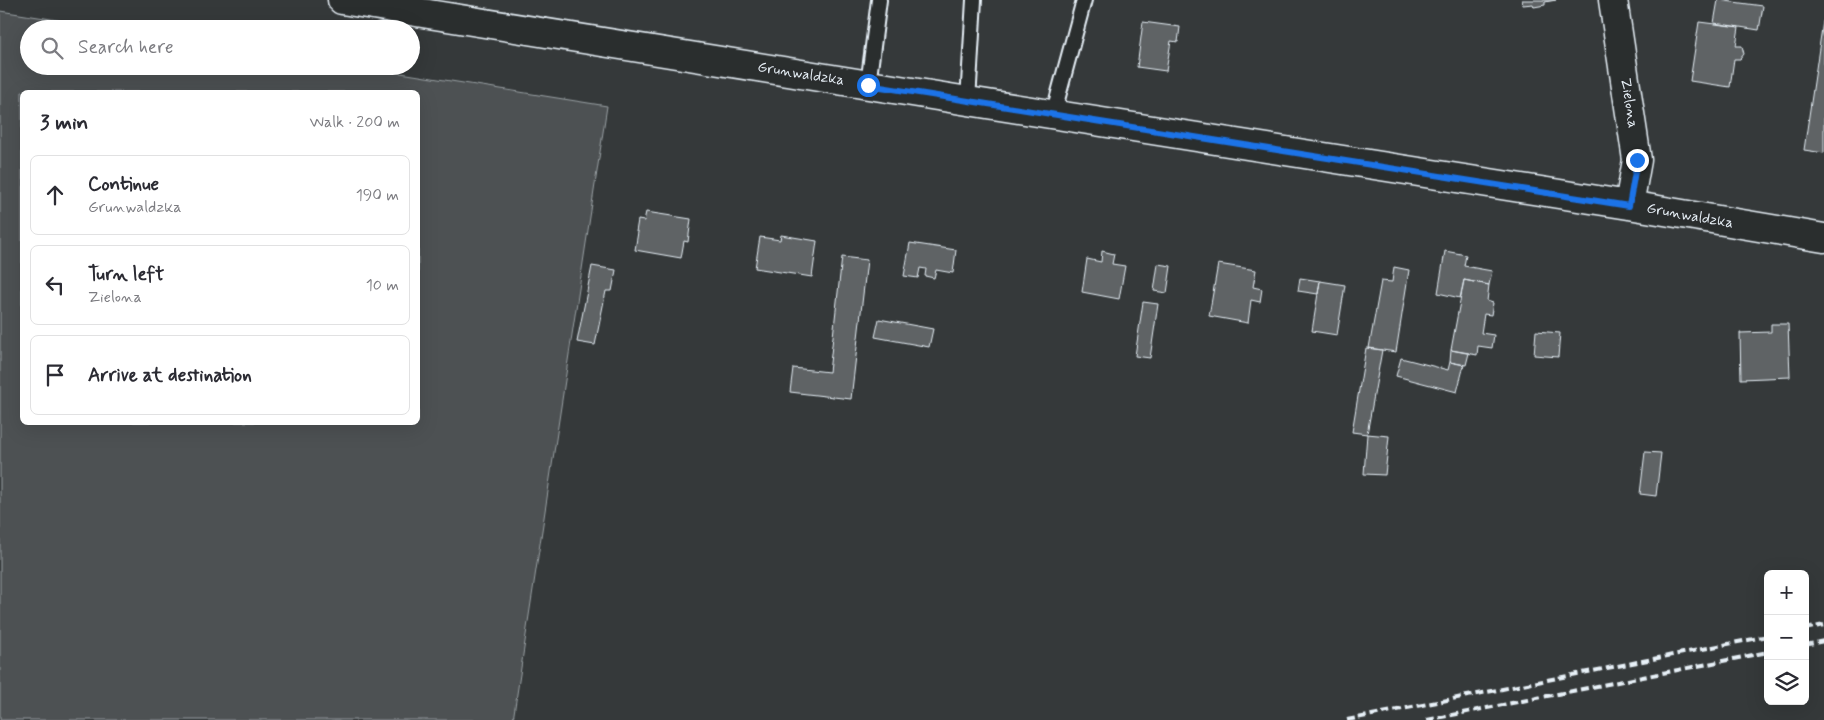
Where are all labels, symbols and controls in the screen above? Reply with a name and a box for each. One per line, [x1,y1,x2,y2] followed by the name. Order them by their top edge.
[20,20,420,75] search box
[38,34,66,62] icon: search
[78,35,174,60] text: Search here
[756,57,846,91] street label: Grunwaldzka
[857,74,880,97] route start
[1615,77,1643,130] street label: Zielona
[40,109,88,137] text: 3 min
[309,112,400,133] text: Walk · 200 m
[1626,149,1649,172] route end
[88,172,159,197] text: Continue
[41,181,69,209] icon: ahead
[356,185,399,206] text: 190 m
[88,197,182,218] text: Grunwaldzka
[1645,199,1735,234] street label: Grunwaldzka
[88,262,164,287] text: Turn left
[41,271,69,299] icon: left
[366,275,399,296] text: 10 m
[88,287,142,308] text: Zielona
[41,361,69,389] icon: arrive
[88,363,252,388] text: Arrive at destination
[1764,570,1809,705] map controls
[1764,570,1809,615] button: +
[1764,615,1809,660] button: −
[1764,660,1809,705] button: layers

